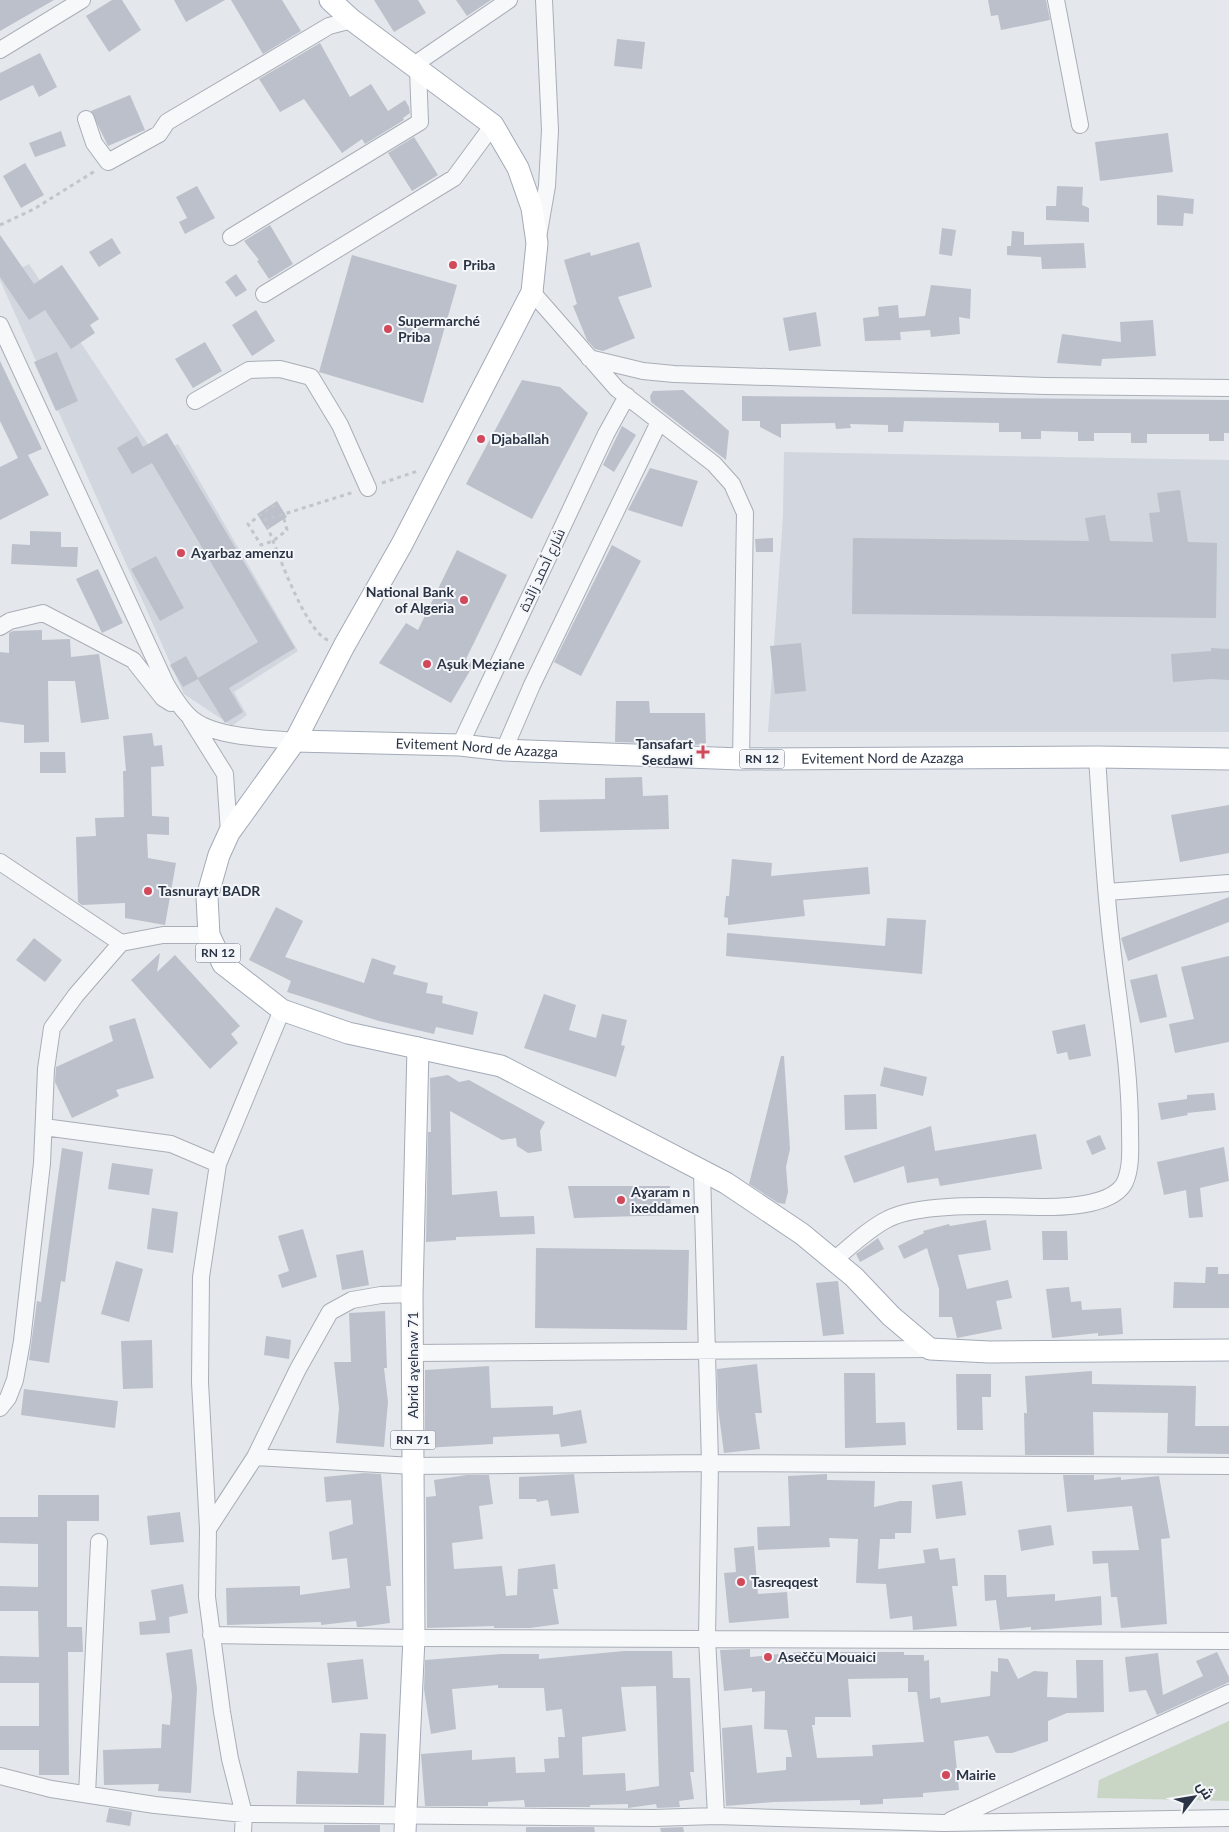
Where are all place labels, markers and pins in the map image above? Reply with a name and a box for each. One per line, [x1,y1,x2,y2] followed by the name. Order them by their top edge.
[463,256,495,273] place label: Priba
[447,259,459,271] marker: Priba
[398,312,481,345] place label: Supermarché Priba
[382,323,394,335] marker: Supermarché Priba
[491,430,549,447] place label: Djaballah
[475,433,487,445] marker: Djaballah
[190,544,294,561] place label: Aɣarbaz amenzu
[175,547,187,559] marker: Aɣarbaz amenzu
[366,583,455,616] place label: National Bank of Algeria
[458,594,470,606] marker: National Bank of Algeria
[436,655,525,672] place label: Aṣuk Meẓiane
[421,658,433,670] marker: Aṣuk Meẓiane
[635,735,694,768] place label: Tansafart Seɛdawi
[697,746,709,758] marker: Tansafart Seɛdawi
[158,882,261,899] place label: Tasnurayt BADR
[142,885,154,897] marker: Tasnurayt BADR
[630,1183,699,1216] place label: Aɣaram n ixeddamen
[615,1194,627,1206] marker: Aɣaram n ixeddamen
[751,1573,819,1590] place label: Tasreqqest
[735,1576,747,1588] marker: Tasreqqest
[777,1648,876,1665] place label: Asečču Mouaici
[762,1651,774,1663] marker: Asečču Mouaici
[956,1766,996,1783] place label: Mairie
[940,1769,952,1781] marker: Mairie

